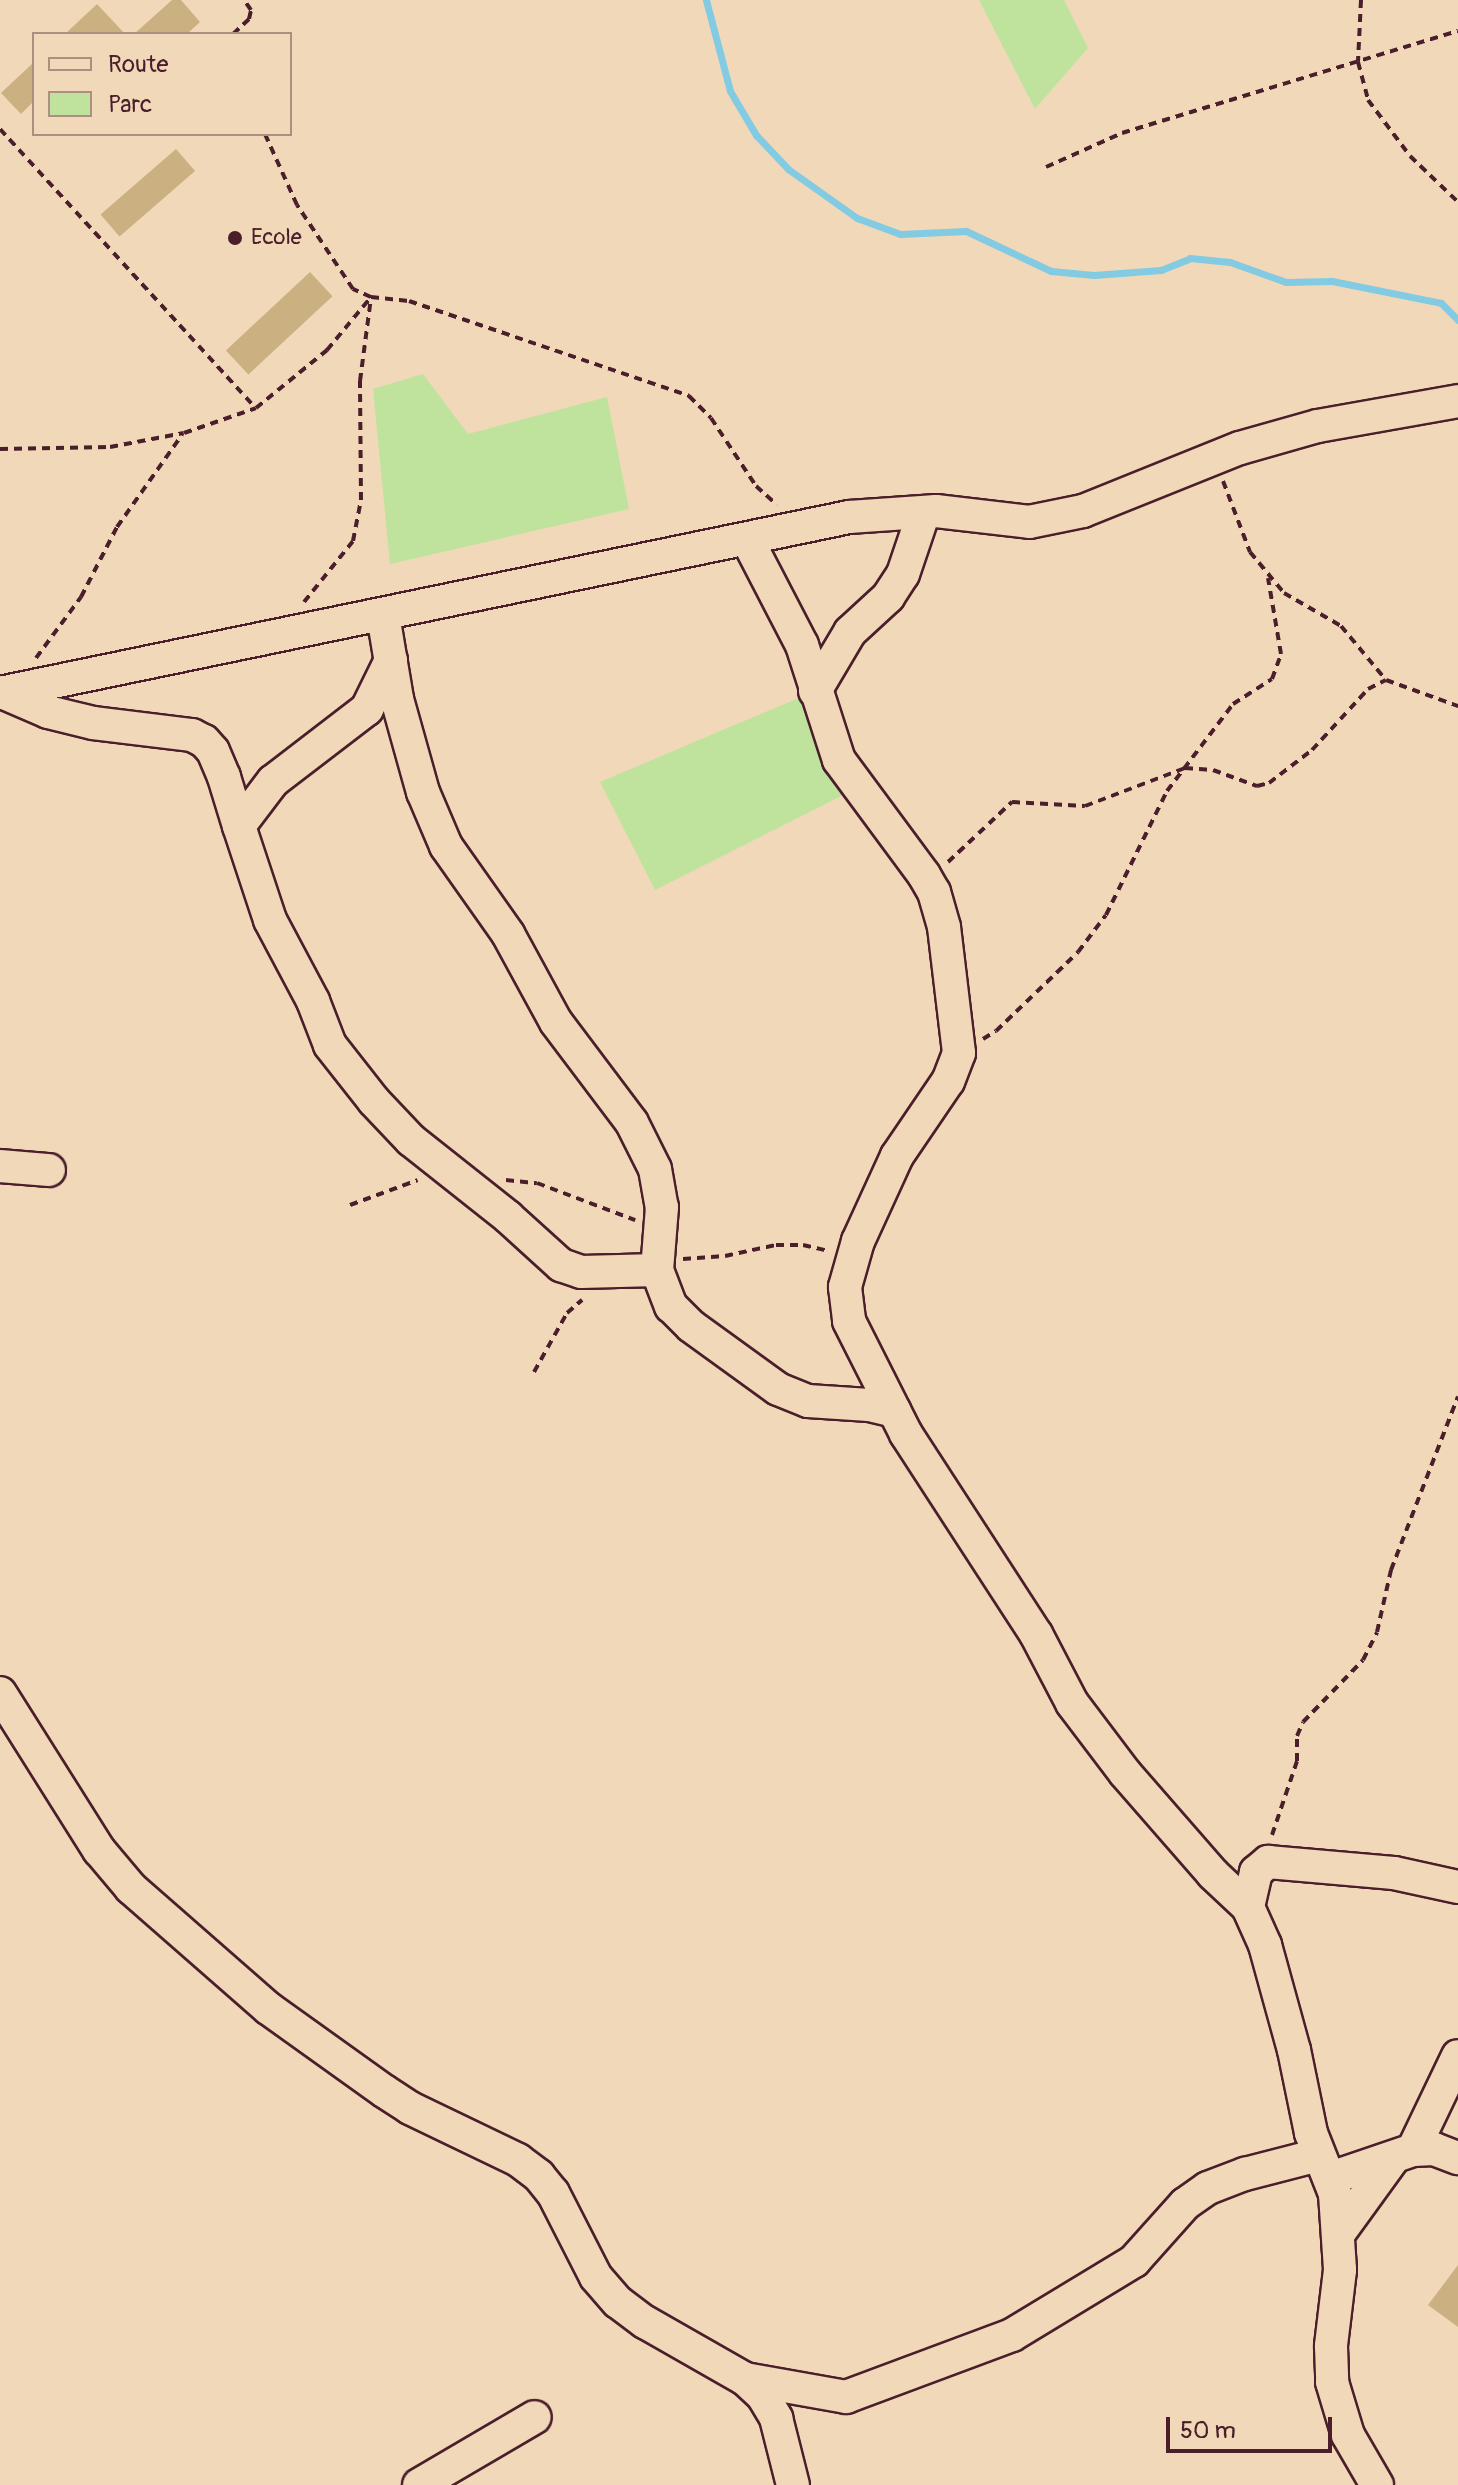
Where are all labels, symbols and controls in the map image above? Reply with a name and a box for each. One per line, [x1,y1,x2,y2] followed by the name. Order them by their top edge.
[32,32,292,136] legend
[108,50,168,79] text: Route
[108,90,152,119] text: Parc
[251,225,302,251] place label: Ecole
[226,229,244,247] marker: Ecole
[1170,2401,1336,2451] scale bar
[1180,2416,1236,2445] text: 50 m

